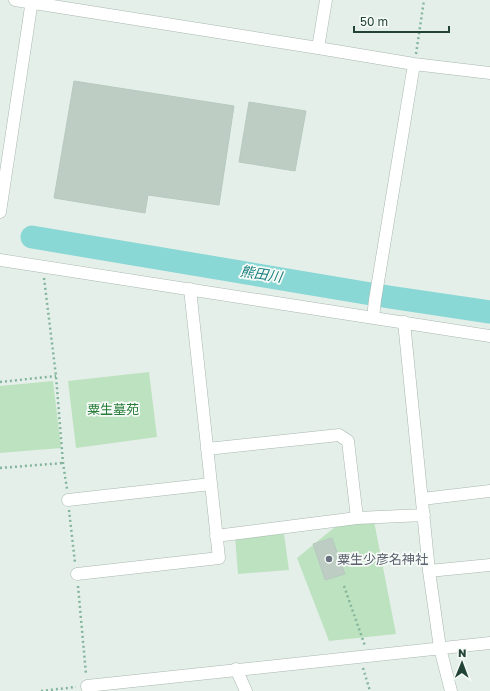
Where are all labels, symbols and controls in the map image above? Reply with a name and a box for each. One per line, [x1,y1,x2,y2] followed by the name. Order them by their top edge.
[354,8,449,34] scale bar
[360,14,388,29] text: 50 m
[239,262,285,285] water label: 熊田川
[87,401,139,417] park label: 粟生墓苑
[337,551,428,567] place label: 粟生少彦名神社
[324,554,334,564] marker: 粟生少彦名神社
[442,643,482,683] north arrow
[458,646,466,659] text: N

